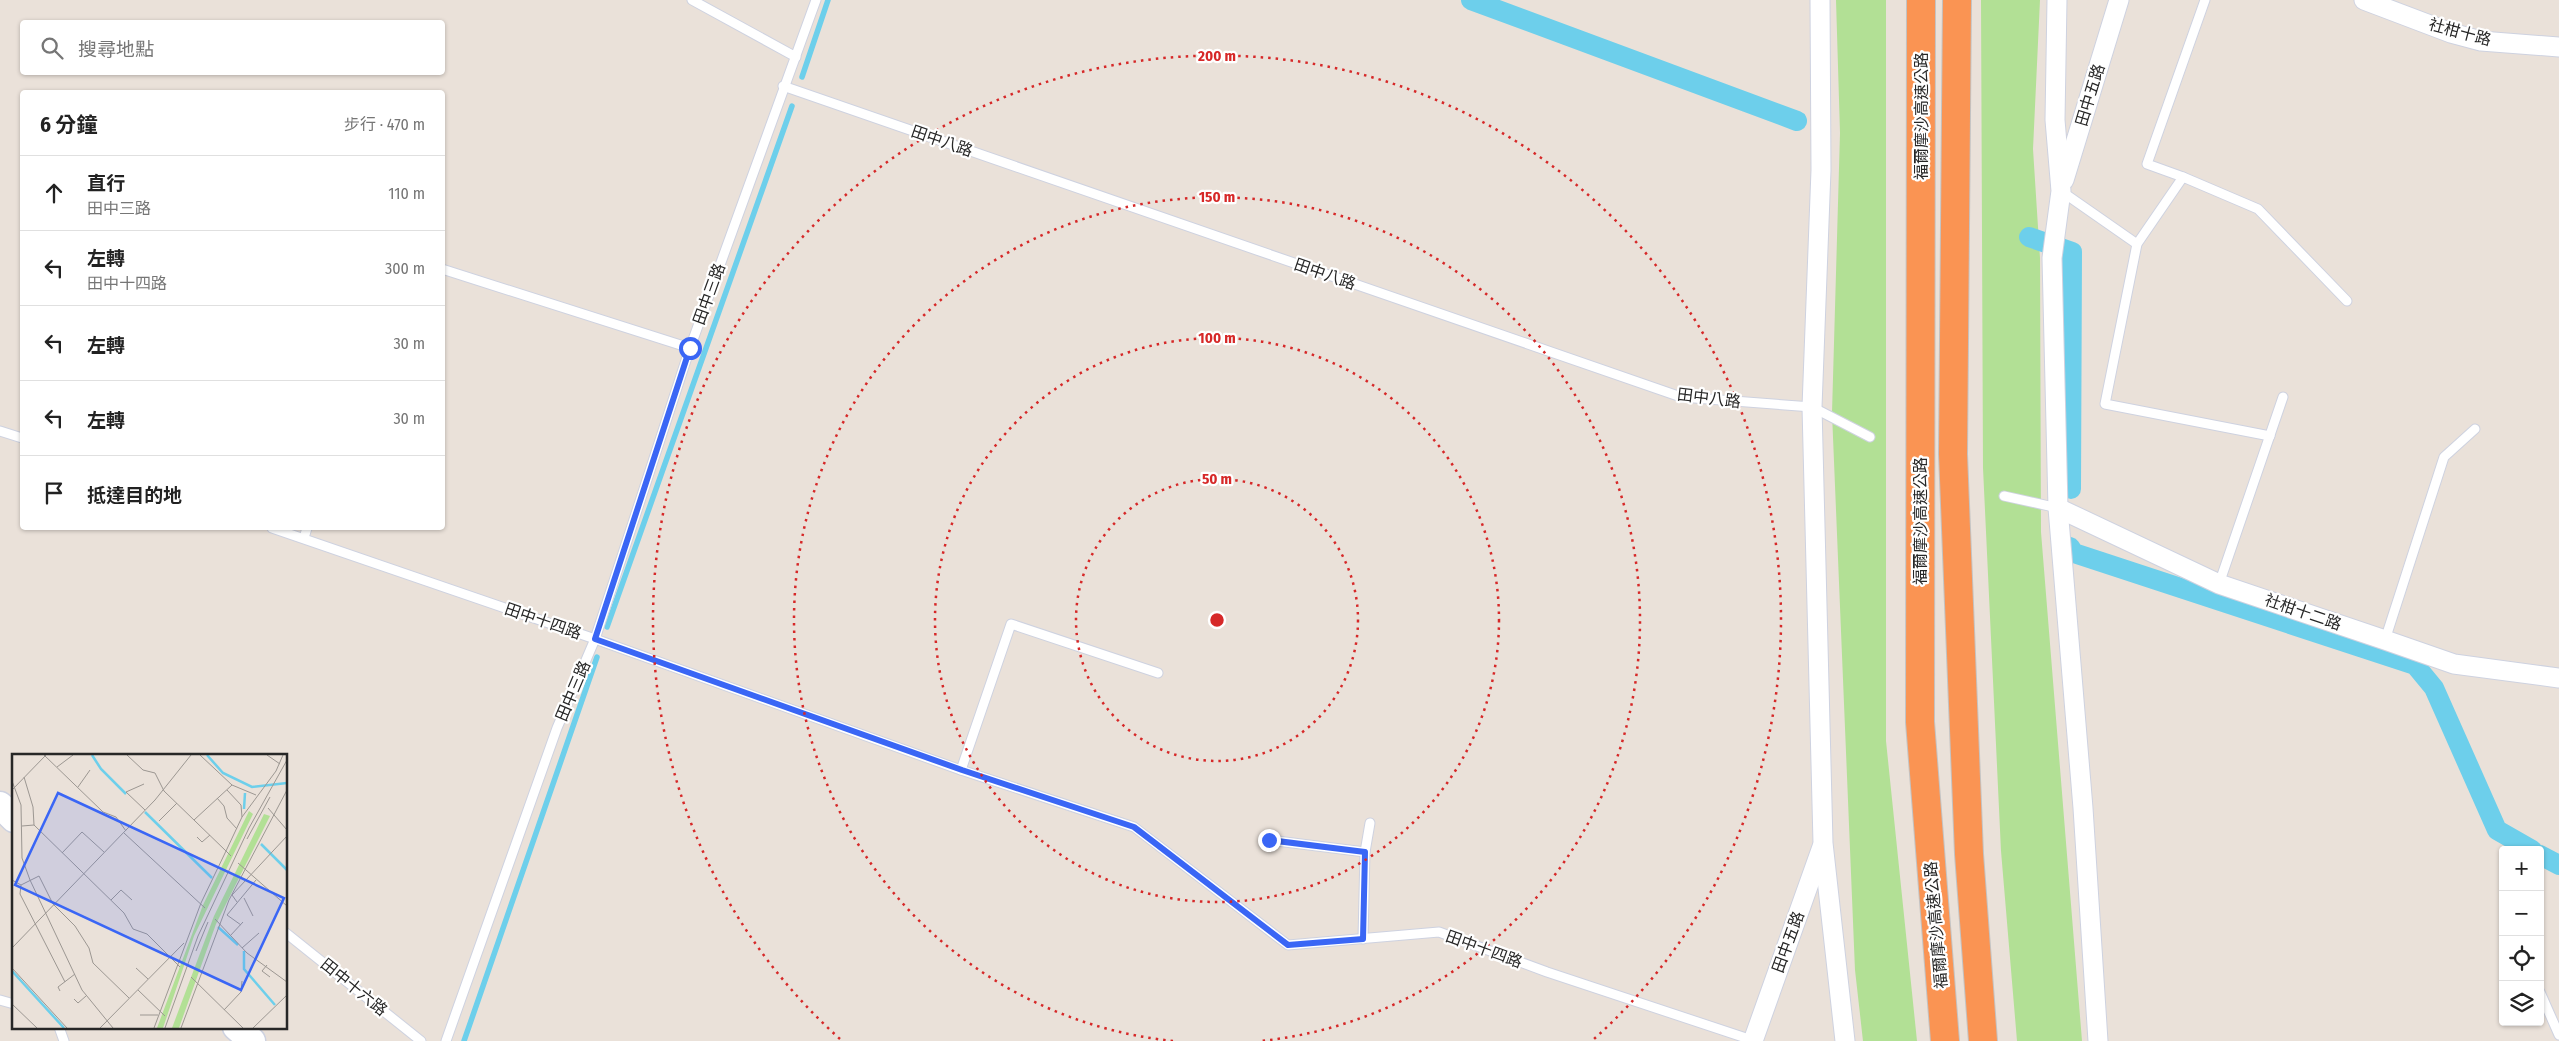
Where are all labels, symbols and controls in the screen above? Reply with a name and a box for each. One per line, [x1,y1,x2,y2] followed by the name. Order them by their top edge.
[2427,15,2493,49] street label: 社柑十路
[20,20,445,75] search box
[38,34,66,62] icon: search
[78,38,154,61] text: 搜尋地點
[1197,47,1236,65] text: 200 m
[1912,52,1931,180] street label: 福爾摩沙高速公路
[2072,62,2108,128] street label: 田中五路
[40,112,97,138] text: 6 分鐘
[344,115,425,134] text: 步行 · 470 m
[909,122,975,160] street label: 田中八路
[87,172,125,195] text: 直行
[40,179,68,207] icon: ahead
[388,184,425,203] text: 110 m
[1199,188,1235,206] text: 150 m
[87,199,151,218] text: 田中三路
[87,247,125,270] text: 左轉
[40,254,68,282] icon: left
[1292,255,1358,293] street label: 田中八路
[385,259,425,278] text: 300 m
[689,261,729,327] street label: 田中三路
[87,274,167,293] text: 田中十四路
[40,329,68,357] icon: left
[1198,329,1236,347] text: 100 m
[87,334,125,357] text: 左轉
[393,334,425,353] text: 30 m
[679,337,702,360] route start
[1676,385,1742,411] street label: 田中八路
[40,404,68,432] icon: left
[87,409,125,432] text: 左轉
[393,409,425,428] text: 30 m
[1911,457,1930,585] street label: 福爾摩沙高速公路
[1202,470,1232,488] text: 50 m
[40,479,68,507] icon: arrive
[87,484,182,507] text: 抵達目的地
[2262,590,2344,634] street label: 社柑十二路
[502,599,584,643] street label: 田中十四路
[1208,611,1226,629] centre of rings
[552,658,594,724] street label: 田中三路
[12,754,288,1028] inset map
[1258,829,1281,852] route end
[2499,846,2544,1026] map controls
[2499,846,2544,891] button: +
[1921,860,1951,990] street label: 福爾摩沙高速公路
[2499,891,2544,936] button: −
[1768,909,1808,975] street label: 田中五路
[1443,926,1525,972] street label: 田中十四路
[2499,936,2544,981] button: locate
[317,954,391,1020] street label: 田中十六路
[2499,981,2544,1026] button: layers

